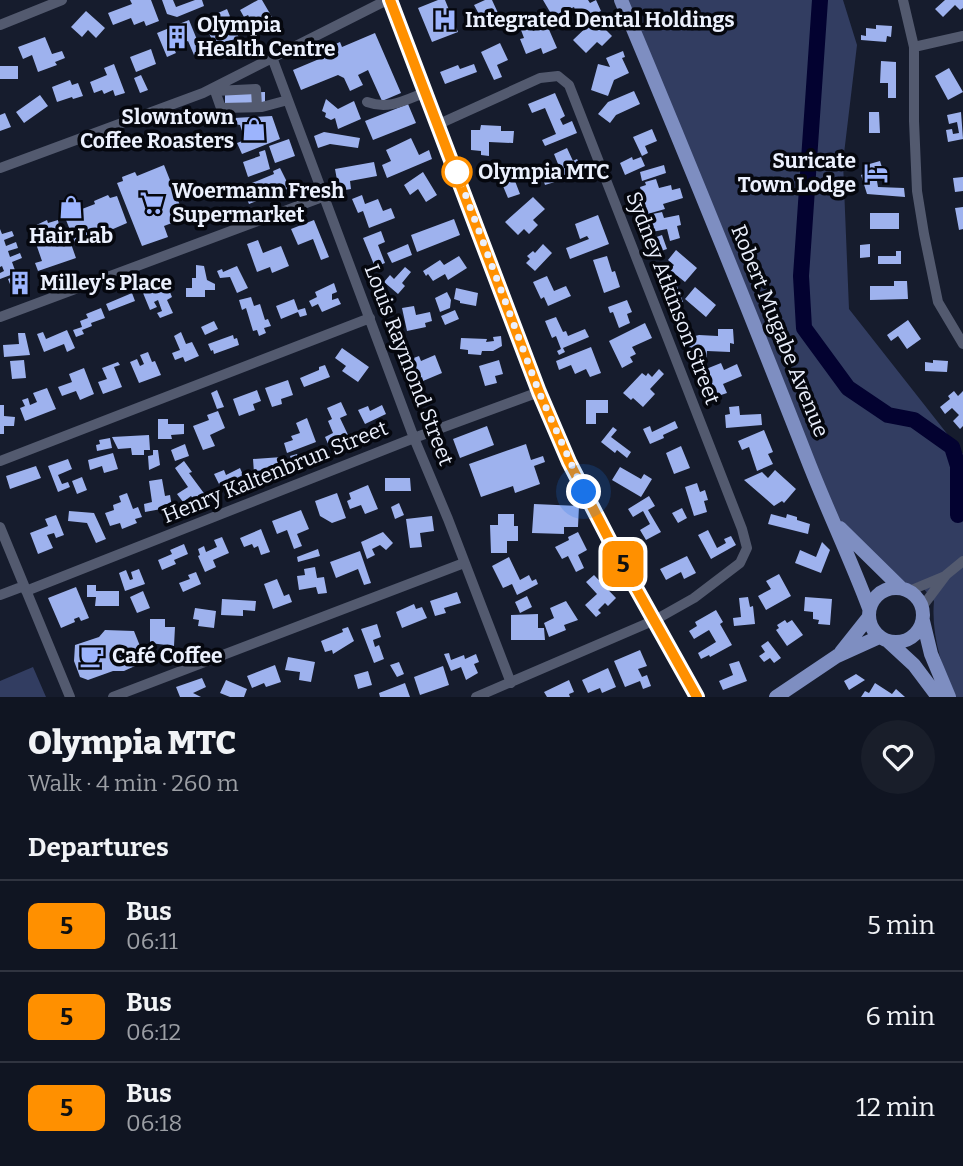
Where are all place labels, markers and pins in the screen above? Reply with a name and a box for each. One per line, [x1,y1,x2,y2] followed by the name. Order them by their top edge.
[431,6,459,34] hospital icon: Integrated Dental Holdings
[465,7,735,33] place label: Integrated Dental Holdings
[197,12,336,62] place label: Olympia Health Centre
[163,23,191,51] building icon: Olympia Health Centre
[80,104,234,154] place label: Slowntown Coffee Roasters
[240,115,268,143] shop icon: Slowntown Coffee Roasters
[738,148,856,198] place label: Suricate Town Lodge
[442,157,472,187] marker: Olympia MTC
[478,159,610,185] place label: Olympia MTC
[862,159,890,187] hotel icon: Suricate Town Lodge
[172,178,345,228] place label: Woermann Fresh Supermarket
[138,189,166,217] supermarket icon: Woermann Fresh Supermarket
[57,193,85,221] shop icon: Hair Lab
[29,223,113,249] place label: Hair Lab
[6,269,34,297] building icon: Milley's Place
[40,270,172,296] place label: Milley's Place
[78,642,106,670] cafe icon: Café Coffee
[112,643,223,669] place label: Café Coffee

